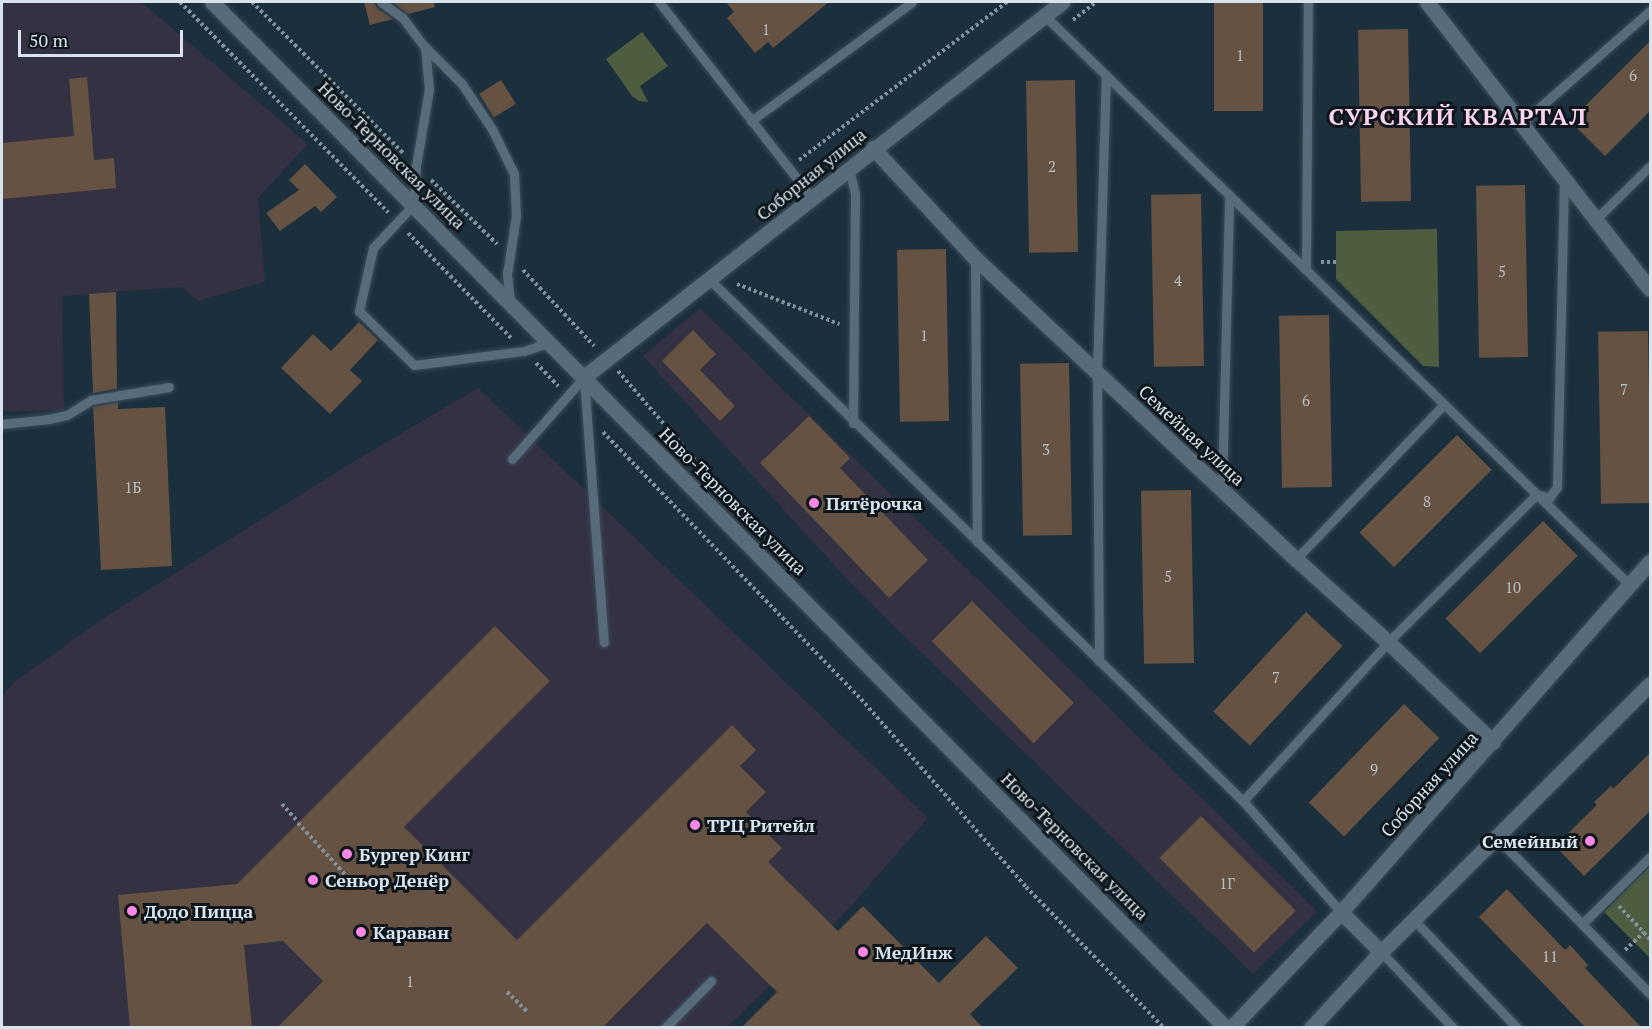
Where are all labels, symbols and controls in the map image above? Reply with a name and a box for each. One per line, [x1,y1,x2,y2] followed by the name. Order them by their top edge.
[21,18,186,56] scale bar
[762,21,770,39] house number: 1
[29,28,68,52] text: 50 m
[1236,47,1244,65] house number: 1
[1629,67,1637,85] house number: 6
[314,77,470,233] street label: Ново-Терновская улица
[1328,103,1588,131] district label: СУРСКИЙ КВАРТАЛ
[752,123,870,225] street label: Соборная улица
[1048,158,1056,176] house number: 2
[1498,263,1506,281] house number: 5
[1174,272,1182,290] house number: 4
[920,327,928,345] house number: 1
[1134,380,1250,490] street label: Семейная улица
[1620,381,1628,399] house number: 7
[1302,392,1310,410] house number: 6
[655,423,811,579] street label: Ново-Терновская улица
[1042,441,1050,459] house number: 3
[125,479,141,497] house number: 1Б
[826,492,922,514] place label: Пятёрочка
[1423,493,1431,511] house number: 8
[807,496,821,510] marker: Пятёрочка
[1164,568,1172,586] house number: 5
[1505,579,1521,597] house number: 10
[1272,669,1280,687] house number: 7
[1376,727,1482,841] street label: Соборная улица
[1370,761,1378,779] house number: 9
[997,768,1153,924] street label: Ново-Терновская улица
[707,814,815,836] place label: ТРЦ Ритейл
[688,818,702,832] marker: ТРЦ Ритейл
[1482,830,1578,852] place label: Семейный
[1583,834,1597,848] marker: Семейный
[359,843,470,865] place label: Бургер Кинг
[340,847,354,861] marker: Бургер Кинг
[325,869,449,891] place label: Сеньор Денёр
[306,873,320,887] marker: Сеньор Денёр
[1219,875,1235,893] house number: 1Г
[144,900,253,922] place label: Додо Пицца
[125,904,139,918] marker: Додо Пицца
[373,921,449,943] place label: Караван
[354,925,368,939] marker: Караван
[875,941,952,963] place label: МедИнж
[856,945,870,959] marker: МедИнж
[1542,948,1558,966] house number: 11
[406,973,414,991] house number: 1

